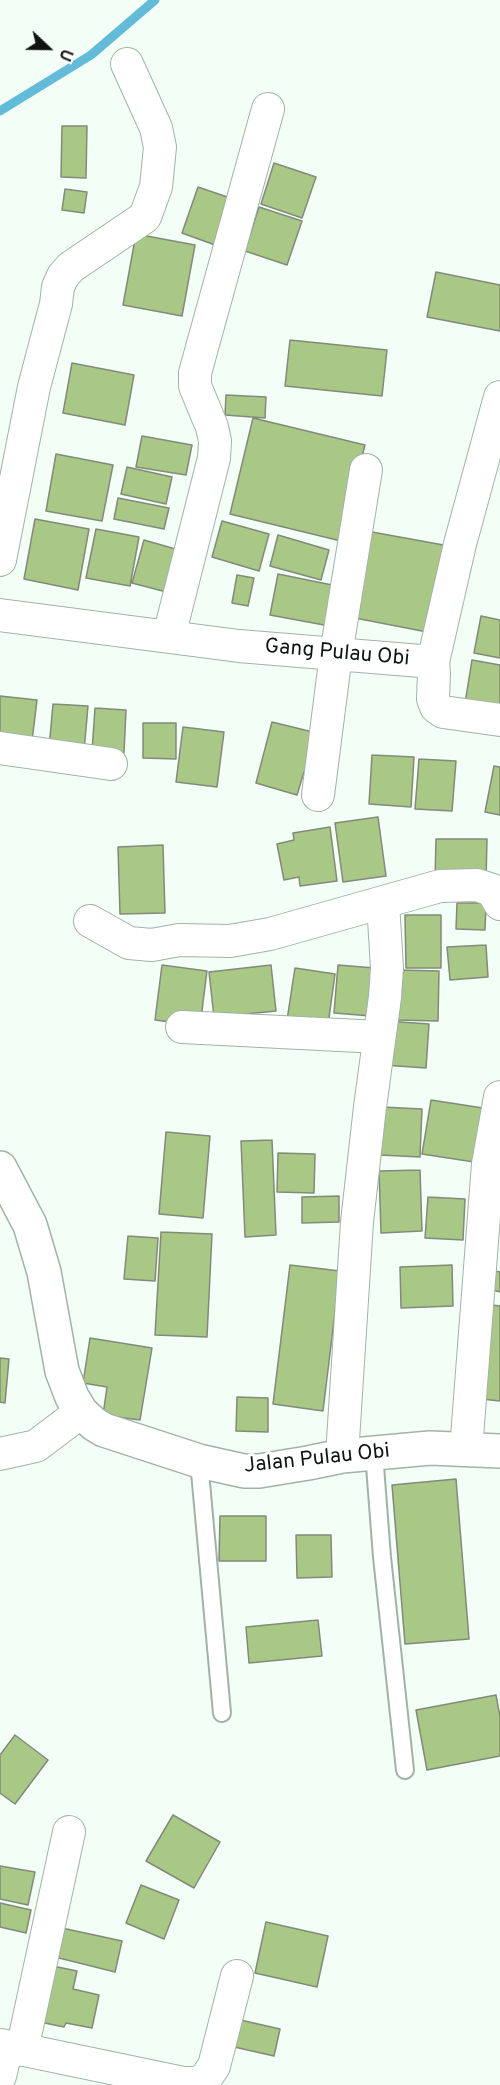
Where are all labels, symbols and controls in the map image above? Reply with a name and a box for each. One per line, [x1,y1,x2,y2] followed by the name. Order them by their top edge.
[18,18,78,78] north arrow
[53,46,76,64] text: U
[264,635,410,673] street label: Gang Pulau Obi
[243,1440,391,1480] street label: Jalan Pulau Obi

